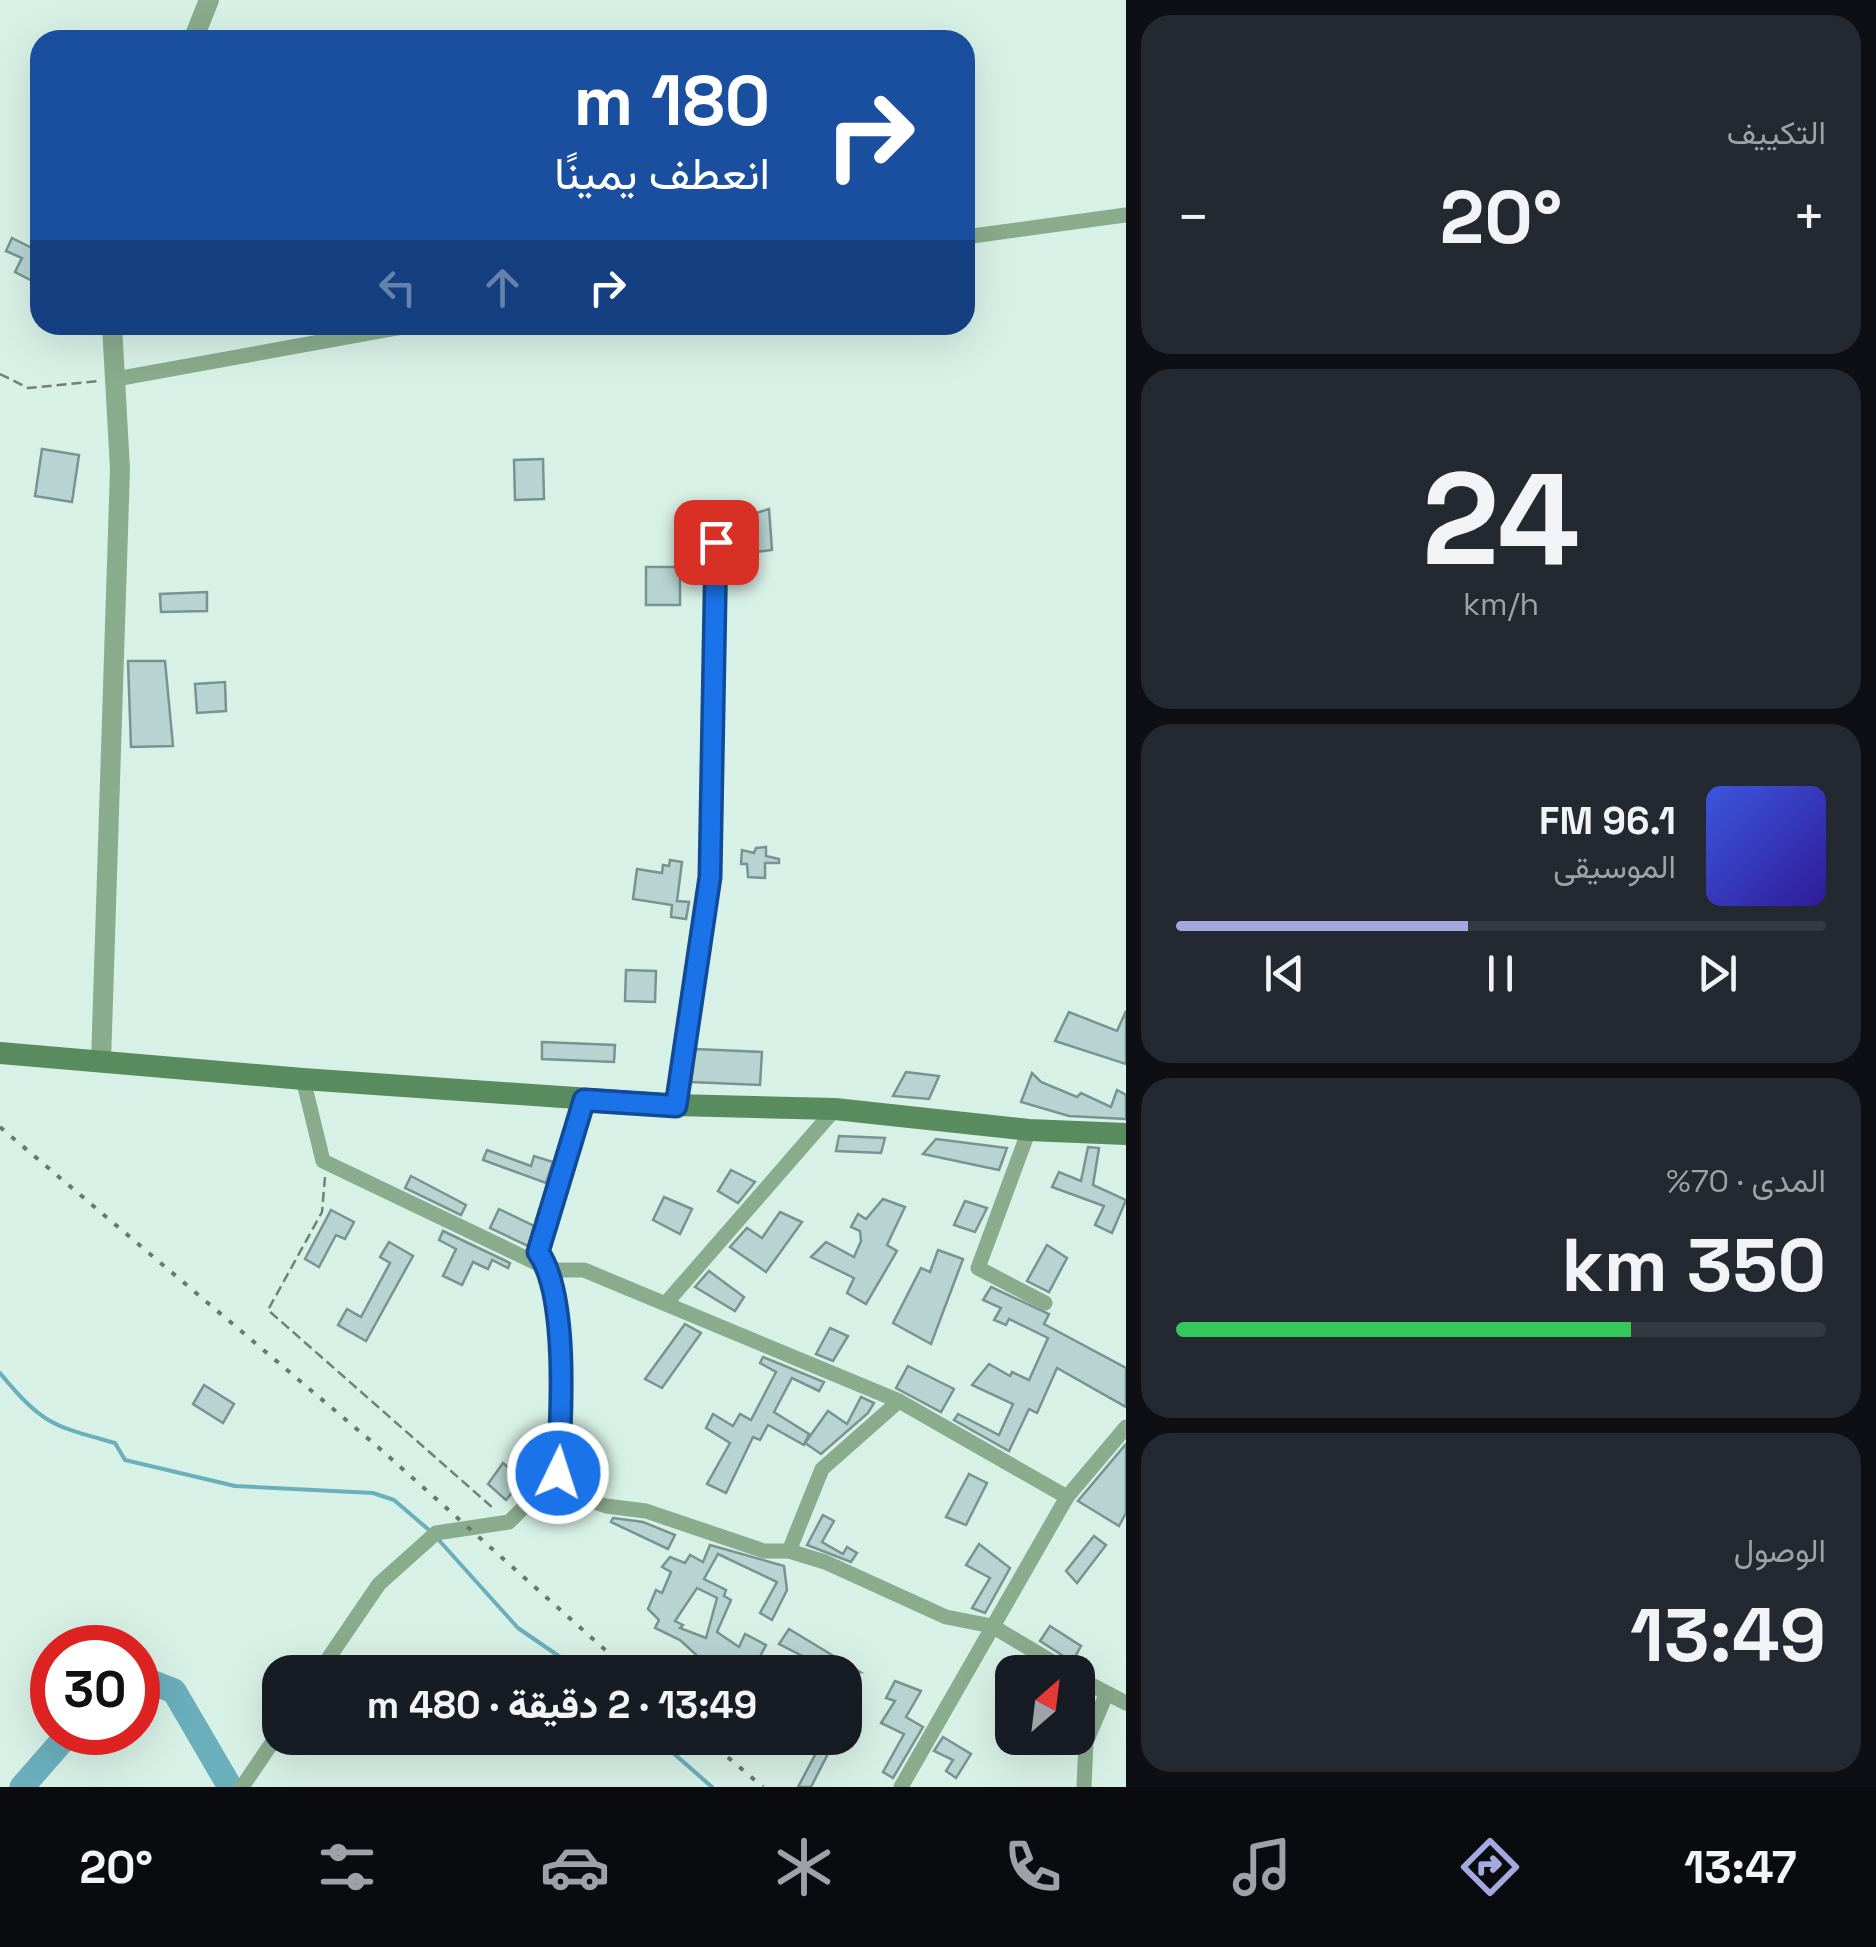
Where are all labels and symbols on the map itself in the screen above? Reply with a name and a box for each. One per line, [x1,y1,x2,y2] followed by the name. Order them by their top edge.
[674,500,759,585] pin
[506,1421,610,1525] position arrow
[30,1625,160,1755] speed limit sign: 30
[995,1655,1095,1755] north arrow

